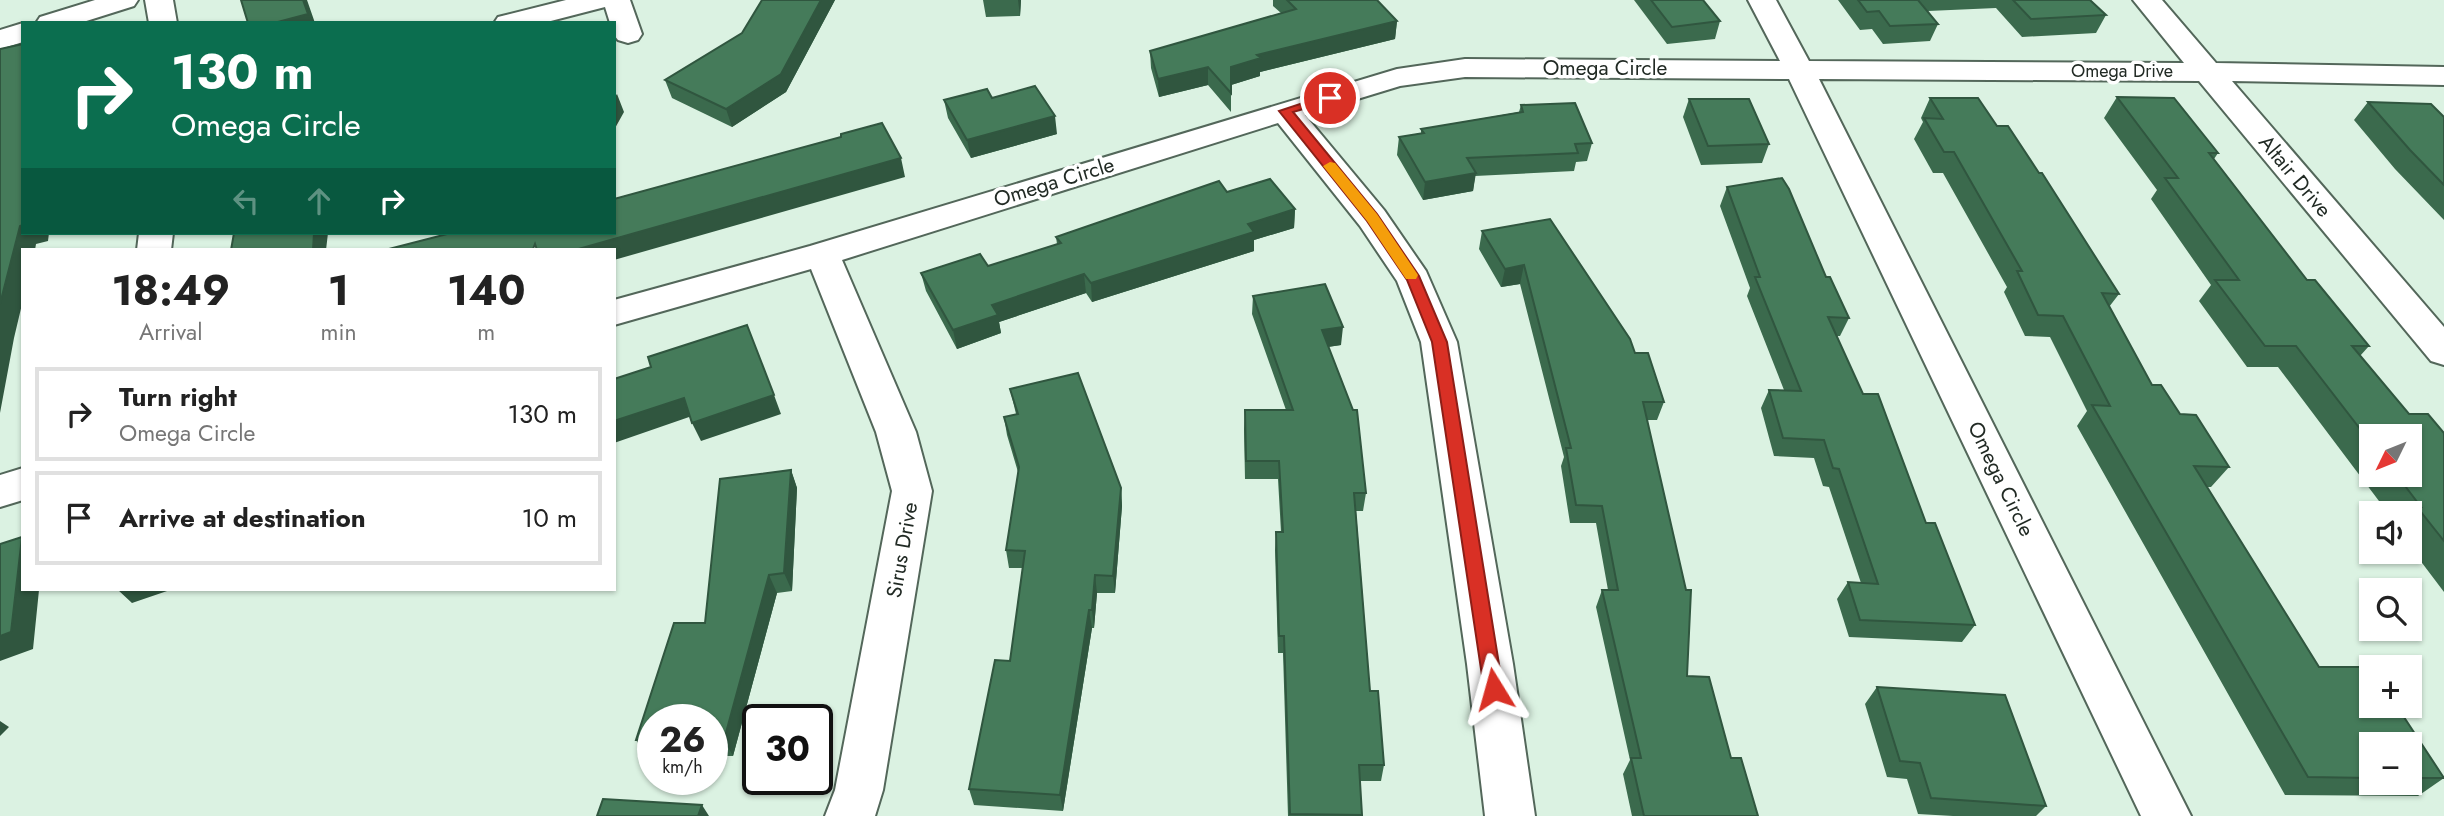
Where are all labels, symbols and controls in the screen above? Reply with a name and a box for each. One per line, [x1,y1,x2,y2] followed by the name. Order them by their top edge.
[171,37,314,107] text: 130 m
[56,49,147,140] icon: right
[1543,53,1667,83] street label: Omega Circle
[2071,58,2173,84] street label: Omega Drive
[1300,68,1360,128] pin
[1311,79,1349,117] icon: arrive
[171,102,361,148] text: Omega Circle
[2252,128,2339,224] street label: Altair Drive
[990,149,1118,215] street label: Omega Circle
[227,182,265,220] icon: left
[300,182,338,220] icon: ahead
[373,182,411,220] icon: right
[111,260,230,321] text: 18:49
[328,260,349,321] text: 1
[447,260,526,321] text: 140
[139,315,202,349] text: Arrival
[321,315,357,349] text: min
[477,315,495,349] text: m
[119,378,237,416] text: Turn right
[60,395,98,433] icon: right
[507,395,577,433] text: 130 m
[119,416,255,450] text: Omega Circle
[1960,416,2042,542] street label: Omega Circle
[2359,424,2422,486] north arrow
[2359,424,2422,795] map controls
[60,499,98,537] icon: arrive
[119,499,366,537] text: Arrive at destination
[522,499,577,537] text: 10 m
[879,500,925,600] street label: Sirus Drive
[2359,501,2422,564] button: sound
[2359,578,2422,641] button: search
[1457,652,1531,726] position arrow
[2359,655,2422,718] button: +
[742,704,833,795] speed limit sign: 30
[659,715,706,765] text: 26
[2359,732,2422,795] button: −
[662,754,703,780] text: km/h

